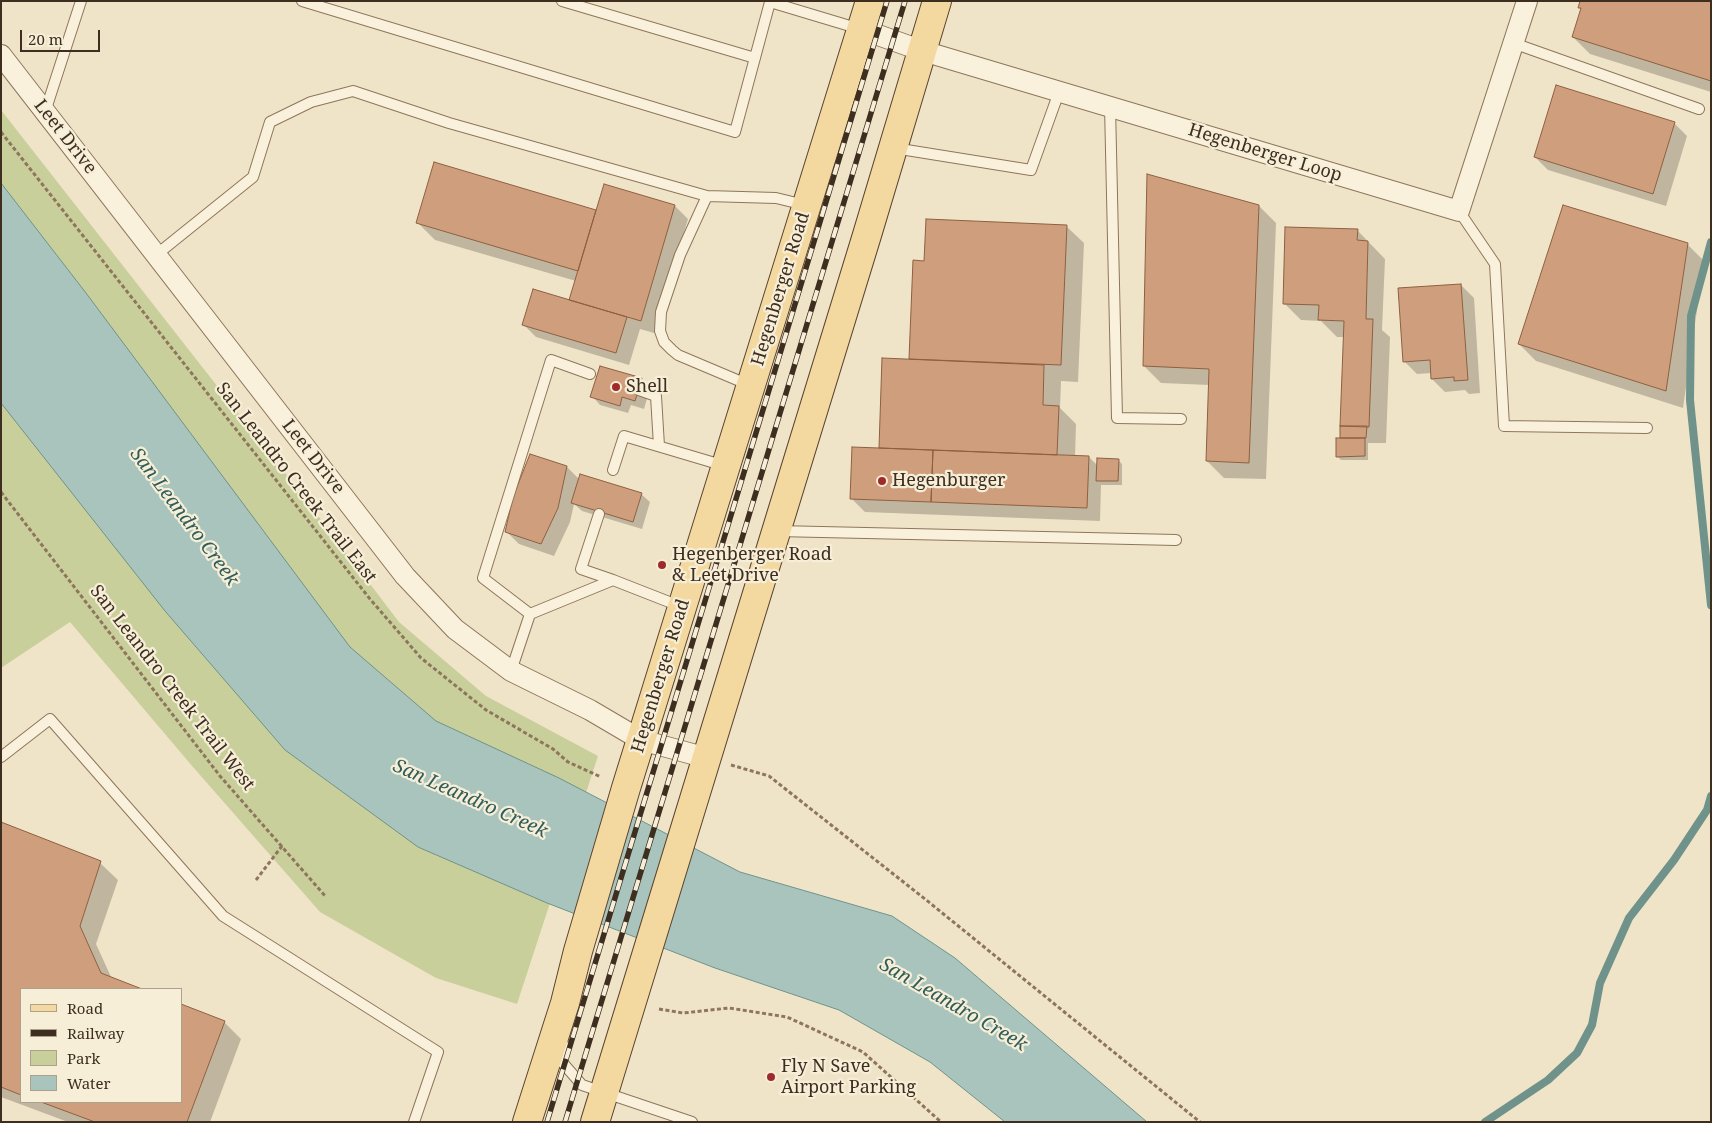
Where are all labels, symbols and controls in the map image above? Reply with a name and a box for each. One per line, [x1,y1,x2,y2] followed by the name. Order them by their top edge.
[22,20,102,52] scale bar
[28,29,63,49] text: 20 m
[29,95,101,179] street label: Leet Drive
[1186,119,1344,187] street label: Hegenberger Loop
[747,209,815,369] street label: Hegenberger Road
[626,376,668,398] place label: Shell
[211,378,381,588] street label: San Leandro Creek Trail East
[610,381,622,393] marker: Shell
[277,415,349,499] street label: Leet Drive
[125,444,243,590] water label: San Leandro Creek
[892,470,1006,492] place label: Hegenburger
[876,475,888,487] marker: Hegenburger
[672,544,832,586] place label: Hegenberger Road & Leet Drive
[656,559,668,571] marker: Hegenberger Road & Leet Drive
[85,581,259,795] street label: San Leandro Creek Trail West
[627,596,695,756] street label: Hegenberger Road
[389,755,551,843] water label: San Leandro Creek
[875,953,1031,1057] water label: San Leandro Creek
[20,988,182,1103] legend
[67,998,103,1018] text: Road
[67,1023,124,1043] text: Railway
[67,1048,100,1068] text: Park
[781,1056,916,1098] place label: Fly N Save Airport Parking
[765,1071,777,1083] marker: Fly N Save Airport Parking
[67,1073,110,1093] text: Water

